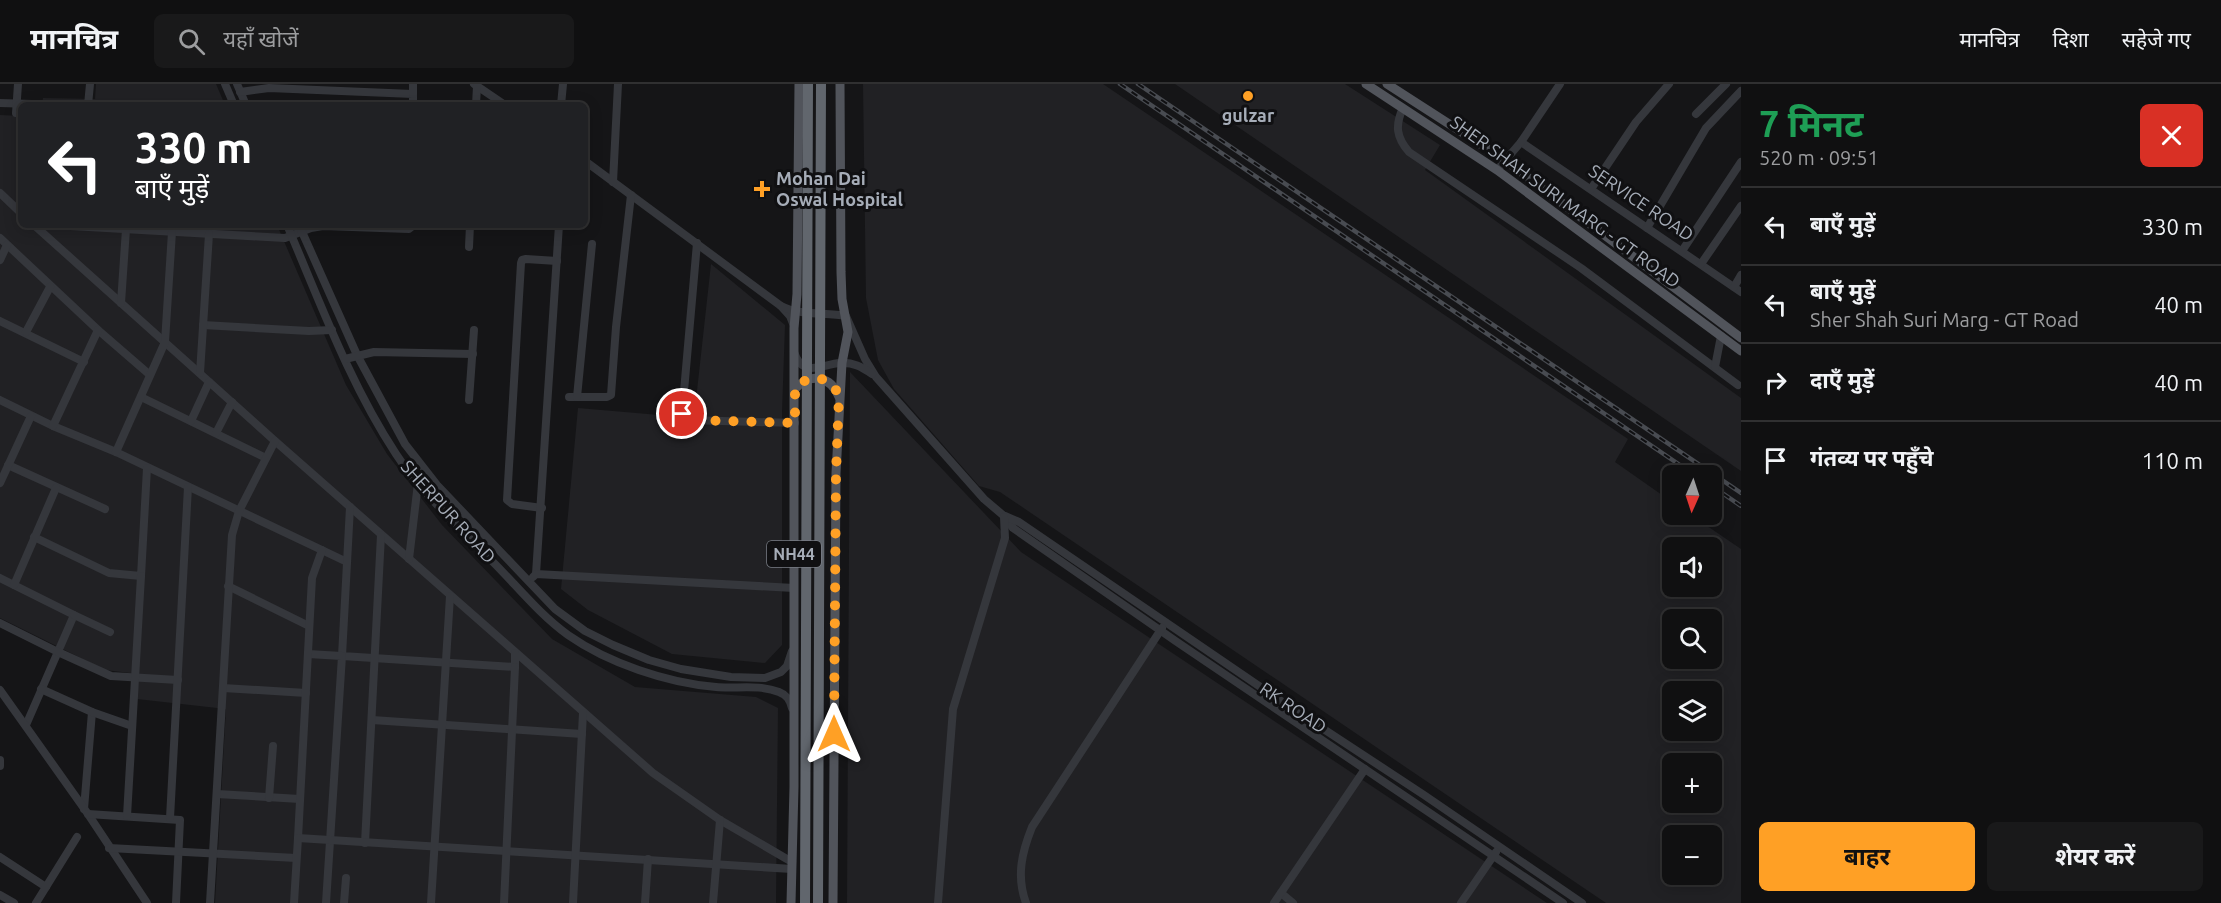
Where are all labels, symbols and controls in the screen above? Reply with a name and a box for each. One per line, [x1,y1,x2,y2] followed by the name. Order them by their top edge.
[154,14,574,68] search box
[30,23,118,54] text: मानचित्र
[175,25,208,58] icon: search
[223,26,298,51] text: यहाँ खोजें
[1959,27,2020,51] text: मानचित्र
[2053,27,2089,51] text: दिशा
[2122,27,2191,51] text: सहेजे गए
[1241,89,1255,103] marker: gulzar
[1759,103,1863,144] text: 7 मिनट
[2140,104,2203,167] button: close
[1222,105,1275,125] place label: gulzar
[1447,111,1684,291] street label: SHER SHAH SURI MARG - GT ROAD
[135,124,252,171] text: 330 m
[36,126,114,204] icon: left
[1759,146,1879,169] text: 520 m · 09:51
[1586,160,1697,244] street label: SERVICE ROAD
[776,168,904,209] place label: Mohan Dai Oswal Hospital
[135,173,209,203] text: बाएँ मुड़ें
[753,180,771,198] marker: Mohan Dai Oswal Hospital
[1759,210,1792,243] icon: left
[1810,211,1876,236] text: बाएँ मुड़ें
[2142,214,2203,239] text: 330 m
[1810,278,1876,303] text: बाएँ मुड़ें
[1759,288,1792,321] icon: left
[2154,292,2203,317] text: 40 m
[1810,308,2079,331] text: Sher Shah Suri Marg - GT Road
[1759,366,1792,399] icon: right
[1810,367,1874,392] text: दाएँ मुड़ें
[2154,370,2203,395] text: 40 m
[656,388,707,439] pin
[665,397,698,430] icon: arrive
[1759,444,1792,477] icon: arrive
[1810,445,1934,470] text: गंतव्य पर पहुँचे
[2142,448,2203,473] text: 110 m
[397,456,500,567] street label: SHERPUR ROAD
[1662,465,1722,525] north arrow
[1662,465,1722,885] map controls
[1662,537,1722,597] button: sound
[767,541,821,567] road number: NH44
[1662,609,1722,669] button: search
[1257,678,1331,737] street label: RK ROAD
[1662,681,1722,741] button: layers
[802,702,866,766] position arrow
[1662,753,1722,813] button: +
[1759,822,1975,891] button: बाहर
[1987,822,2203,891] button: शेयर करें
[1662,825,1722,885] button: −

